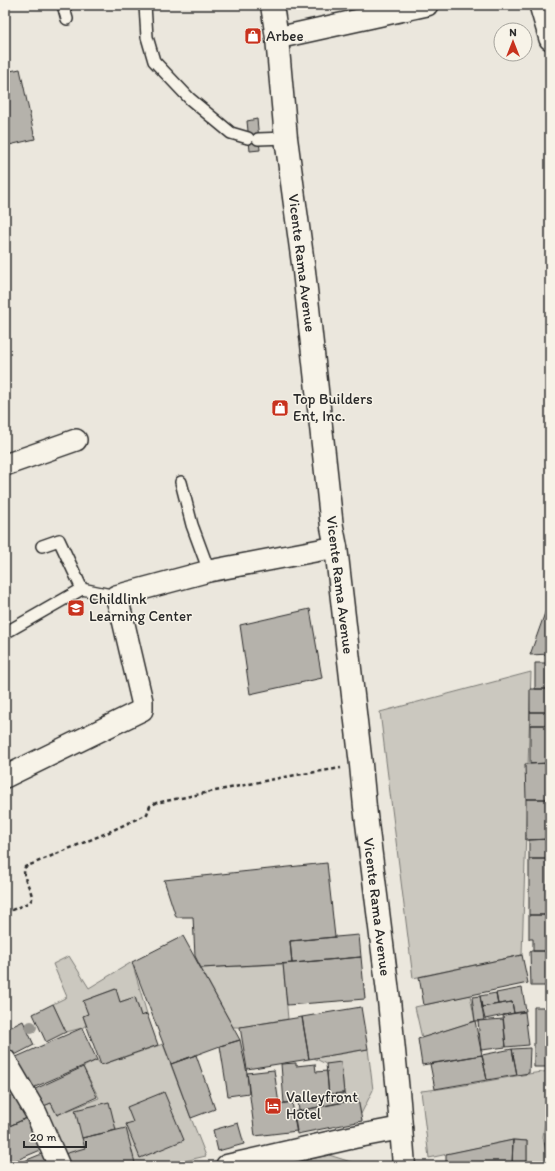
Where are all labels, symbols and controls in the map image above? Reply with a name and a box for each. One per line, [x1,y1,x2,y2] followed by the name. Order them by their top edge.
[493,22,533,62] north arrow
[243,26,263,46] shop icon: Arbee
[509,26,517,39] text: N
[266,27,304,45] place label: Arbee
[285,193,319,333] street label: Vicente Rama Avenue
[293,390,373,425] place label: Top Builders Ent, Inc.
[270,398,290,418] shop icon: Top Builders Ent, Inc.
[323,515,357,655] street label: Vicente Rama Avenue
[89,590,192,625] place label: Childlink Learning Center
[66,598,86,618] school or university icon: Childlink Learning Center
[360,837,394,977] street label: Vicente Rama Avenue
[286,1088,358,1123] place label: Valleyfront Hotel
[263,1096,283,1116] hotel icon: Valleyfront Hotel
[24,1123,86,1149] scale bar
[30,1130,57,1144] text: 20 m

